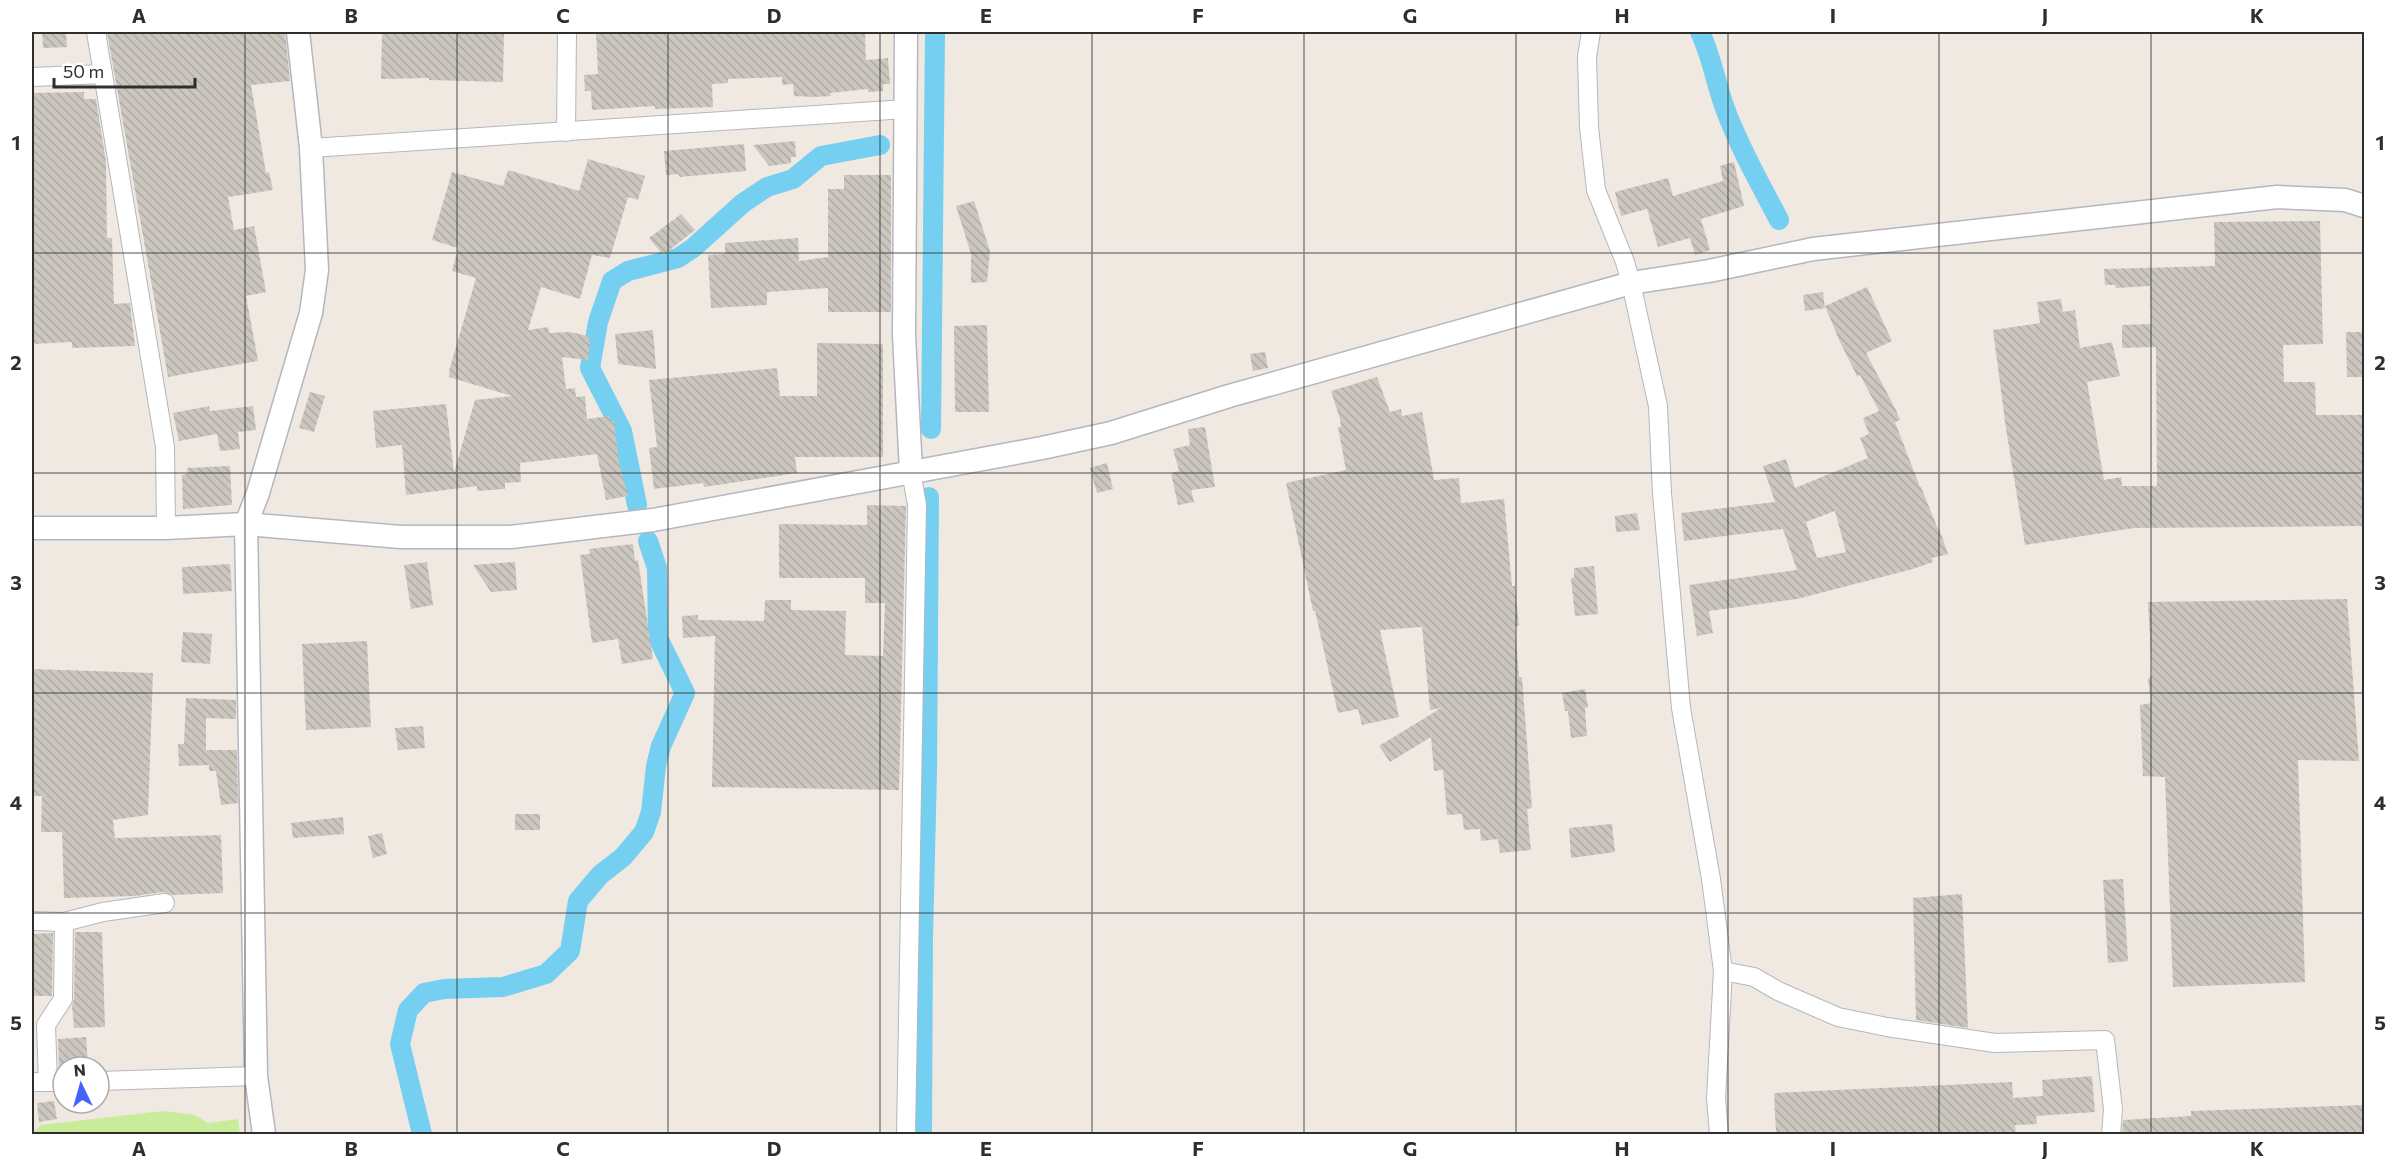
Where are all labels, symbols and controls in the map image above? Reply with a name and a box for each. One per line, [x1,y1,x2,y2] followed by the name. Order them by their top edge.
[132,3,146,27] text: A
[344,3,358,27] text: B
[556,3,570,27] text: C
[767,3,781,27] text: D
[980,3,992,27] text: E
[1192,3,1204,27] text: F
[1403,3,1417,27] text: G
[1615,3,1630,27] text: H
[1830,3,1836,27] text: I
[2042,3,2048,27] text: J
[2250,3,2264,27] text: K
[54,51,195,89] scale bar
[63,60,104,82] text: 50 m
[11,130,21,154] text: 1
[2375,130,2385,154] text: 1
[10,350,22,374] text: 2
[2374,350,2386,374] text: 2
[10,570,22,594] text: 3
[2374,570,2386,594] text: 3
[10,790,22,814] text: 4
[2374,790,2386,814] text: 4
[10,1010,22,1034] text: 5
[2374,1010,2386,1034] text: 5
[51,1055,111,1115] north arrow
[73,1060,86,1080] text: N
[132,1136,146,1160] text: A
[344,1136,358,1160] text: B
[556,1136,570,1160] text: C
[767,1136,781,1160] text: D
[980,1136,992,1160] text: E
[1192,1136,1204,1160] text: F
[1403,1136,1417,1160] text: G
[1615,1136,1630,1160] text: H
[1830,1136,1836,1160] text: I
[2042,1136,2048,1160] text: J
[2250,1136,2264,1160] text: K

